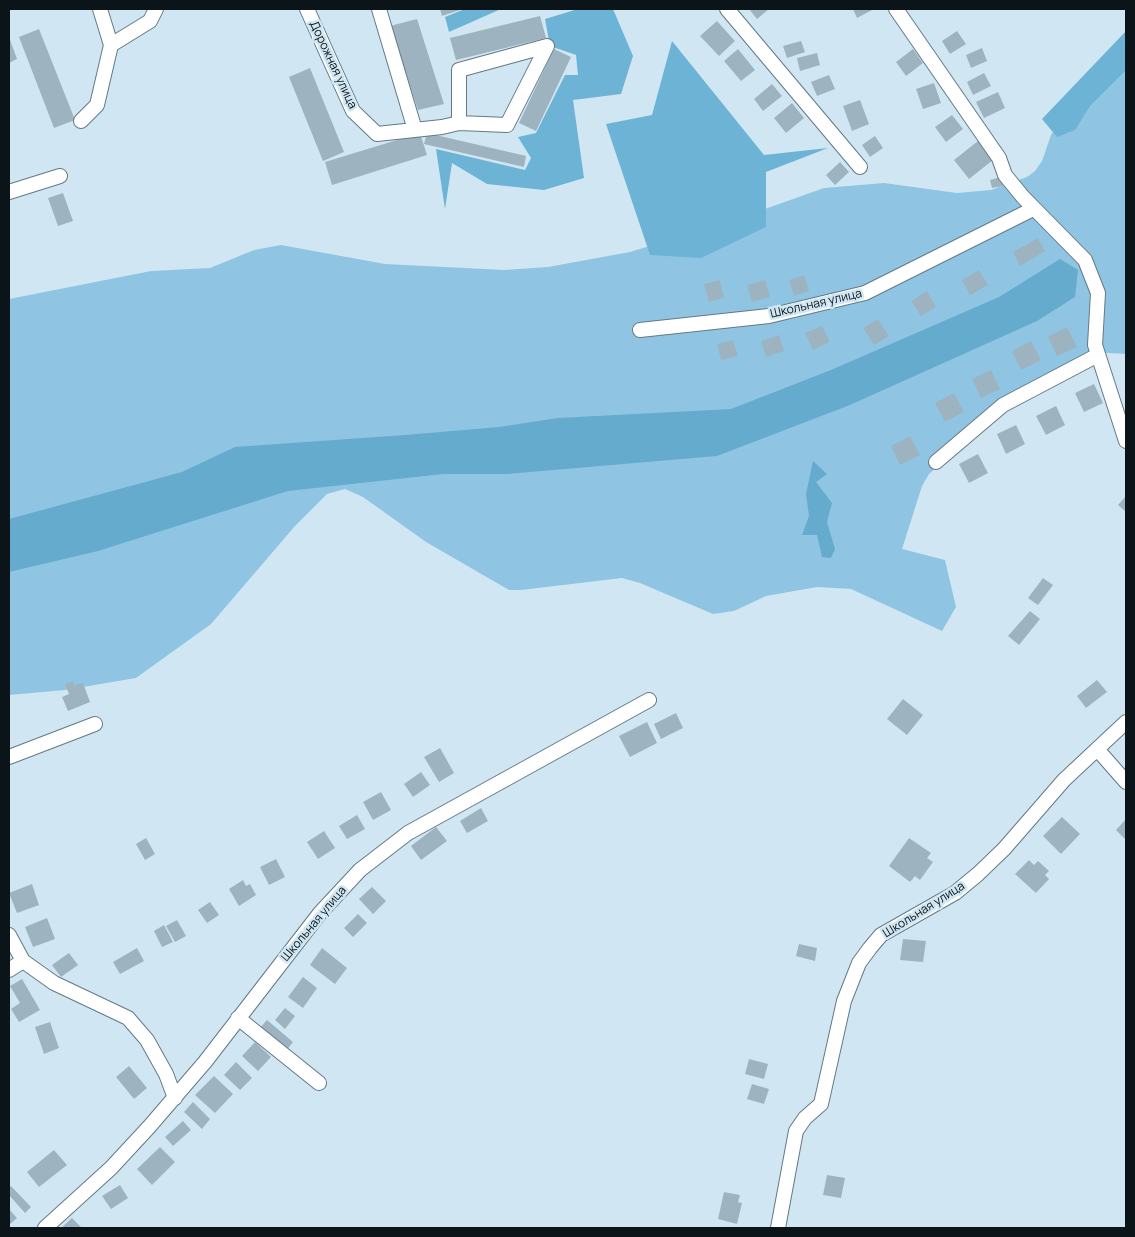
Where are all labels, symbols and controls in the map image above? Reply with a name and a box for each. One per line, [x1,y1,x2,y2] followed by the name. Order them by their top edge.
[306,19,360,111] street label: Дорожная улица
[769,286,863,322] street label: Школьная улица
[880,879,968,941] street label: Школьная улица
[278,884,350,964] street label: Школьная улица

